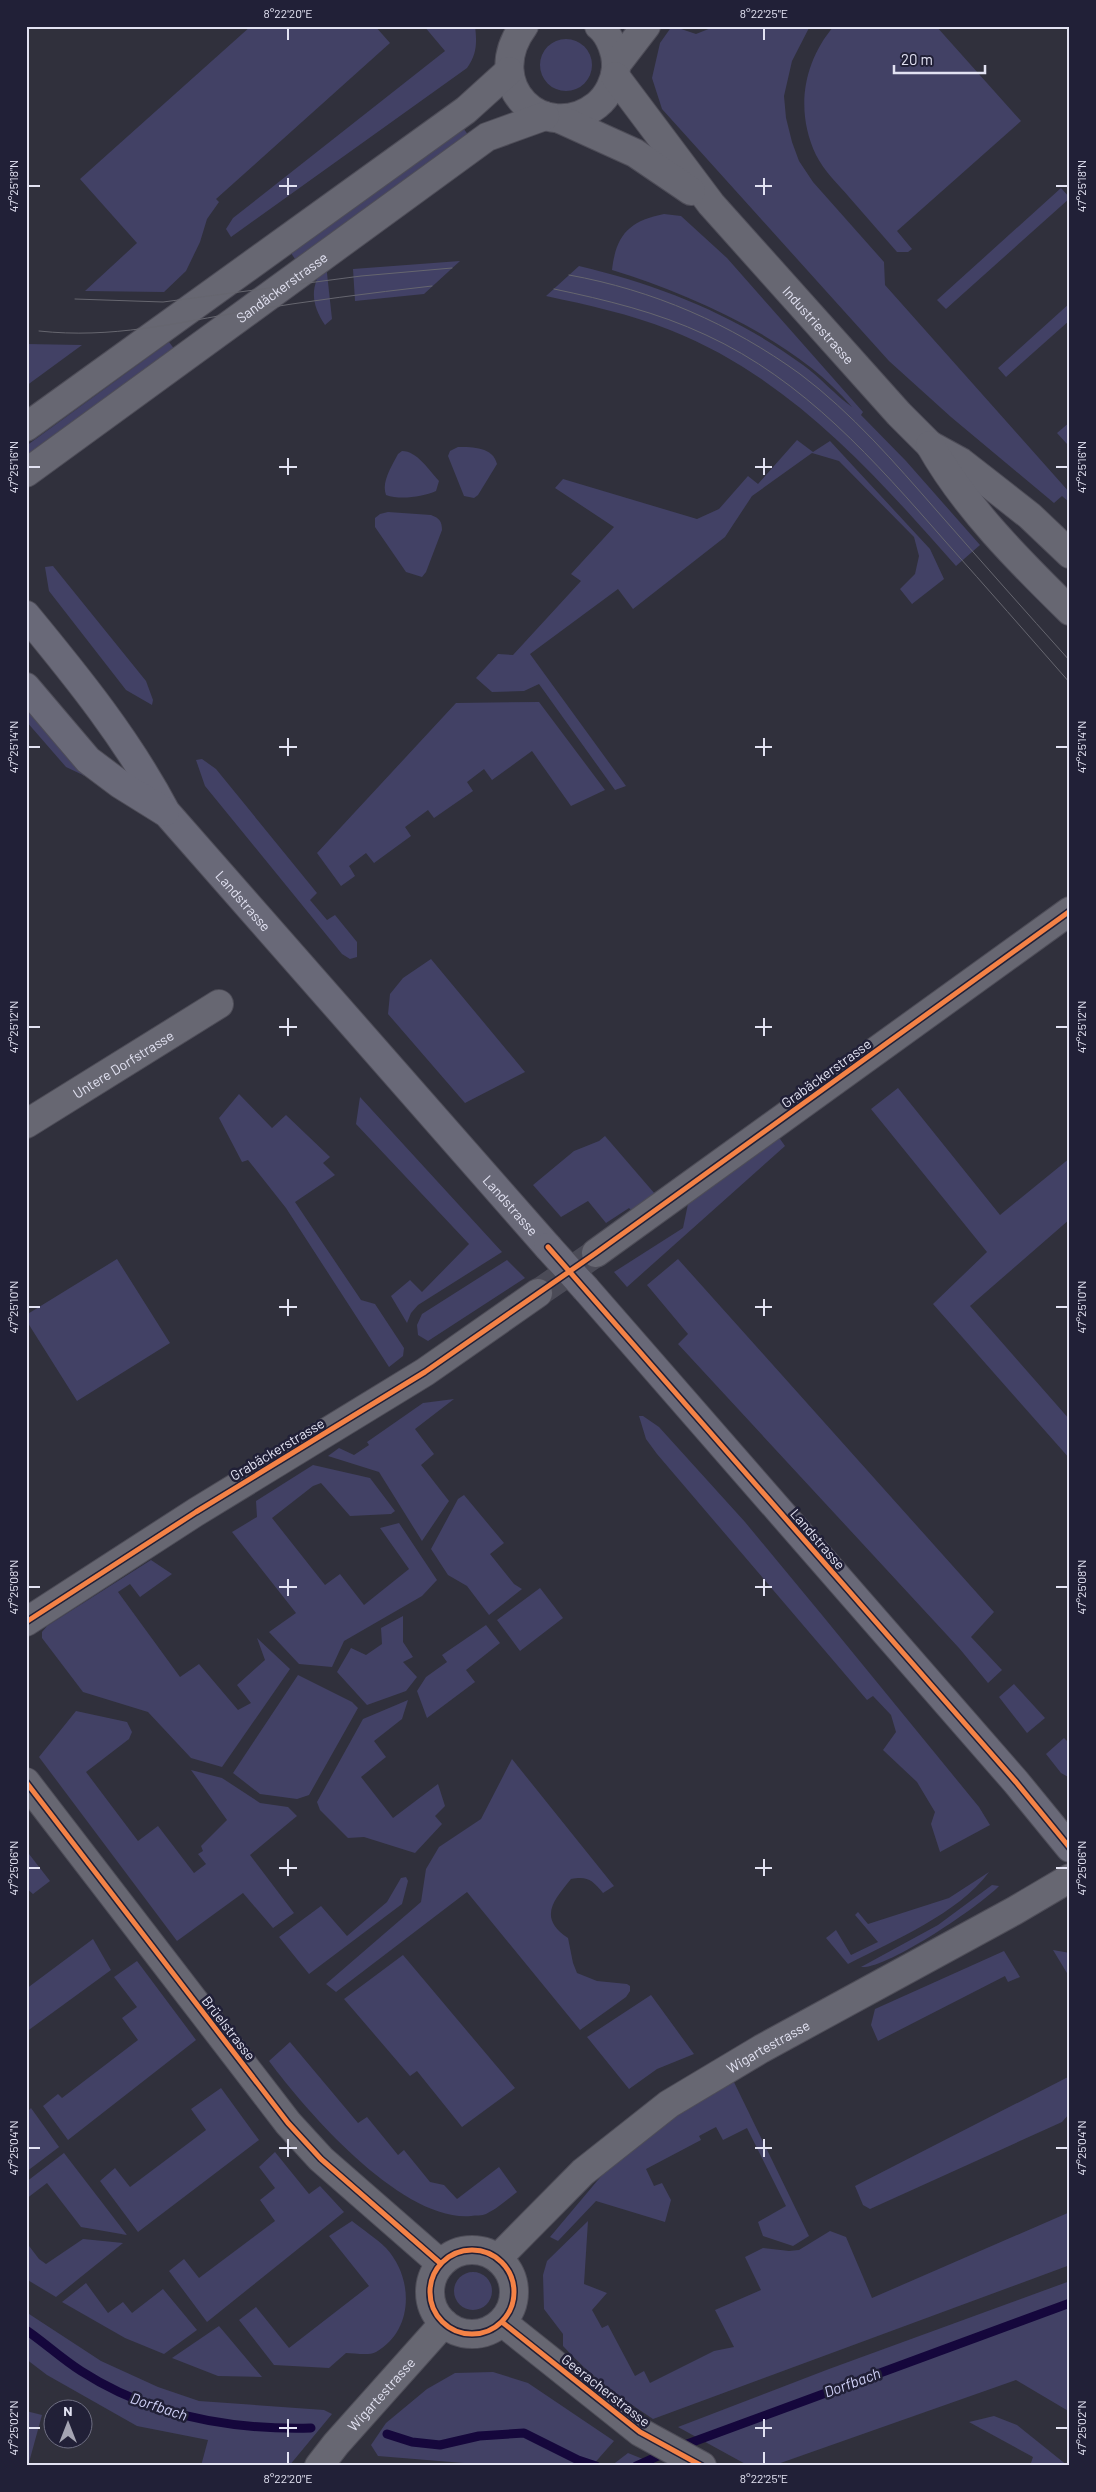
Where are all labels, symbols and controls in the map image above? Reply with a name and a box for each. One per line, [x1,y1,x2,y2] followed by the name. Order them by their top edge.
[264,6,312,20] text: 8°22'20"E
[740,6,788,20] text: 8°22'25"E
[894,42,985,74] scale bar
[901,50,933,68] text: 20 m
[6,160,20,212] text: 47°25'18"N
[1074,160,1088,212] text: 47°25'18"N
[232,248,330,326] street label: Sandäckerstrasse
[780,282,858,367] street label: Industriestrasse
[6,441,20,493] text: 47°25'16"N
[1074,441,1088,493] text: 47°25'16"N
[6,721,20,773] text: 47°25'14"N
[1074,721,1088,773] text: 47°25'14"N
[213,867,275,934] street label: Landstrasse
[6,1001,20,1053] text: 47°25'12"N
[1074,1001,1088,1053] text: 47°25'12"N
[69,1026,176,1102] street label: Untere Dorfstrasse
[778,1035,874,1111] street label: Grabäckerstrasse
[480,1171,542,1239] street label: Landstrasse
[6,1281,20,1333] text: 47°25'10"N
[1074,1281,1088,1333] text: 47°25'10"N
[227,1414,327,1484] street label: Grabäckerstrasse
[787,1505,849,1573] street label: Landstrasse
[6,1560,20,1615] text: 47°25'08"N
[1074,1560,1088,1615] text: 47°25'08"N
[6,1841,20,1895] text: 47°25'06"N
[1074,1841,1088,1895] text: 47°25'06"N
[199,1992,259,2064] street label: Brüelstrasse
[723,2016,812,2076] street label: Wigartestrasse
[6,2120,20,2176] text: 47°25'04"N
[1074,2120,1088,2176] text: 47°25'04"N
[558,2350,654,2430] street label: Geeracherstrasse
[343,2354,418,2434] street label: Wigartestrasse
[821,2363,883,2401] water label: Dorfbach
[128,2388,190,2424] water label: Dorfbach
[6,2400,20,2456] text: 47°25'02"N
[42,2400,92,2450] north arrow
[1074,2400,1088,2456] text: 47°25'02"N
[63,2402,73,2419] text: N
[264,2471,312,2485] text: 8°22'20"E
[740,2471,788,2485] text: 8°22'25"E

